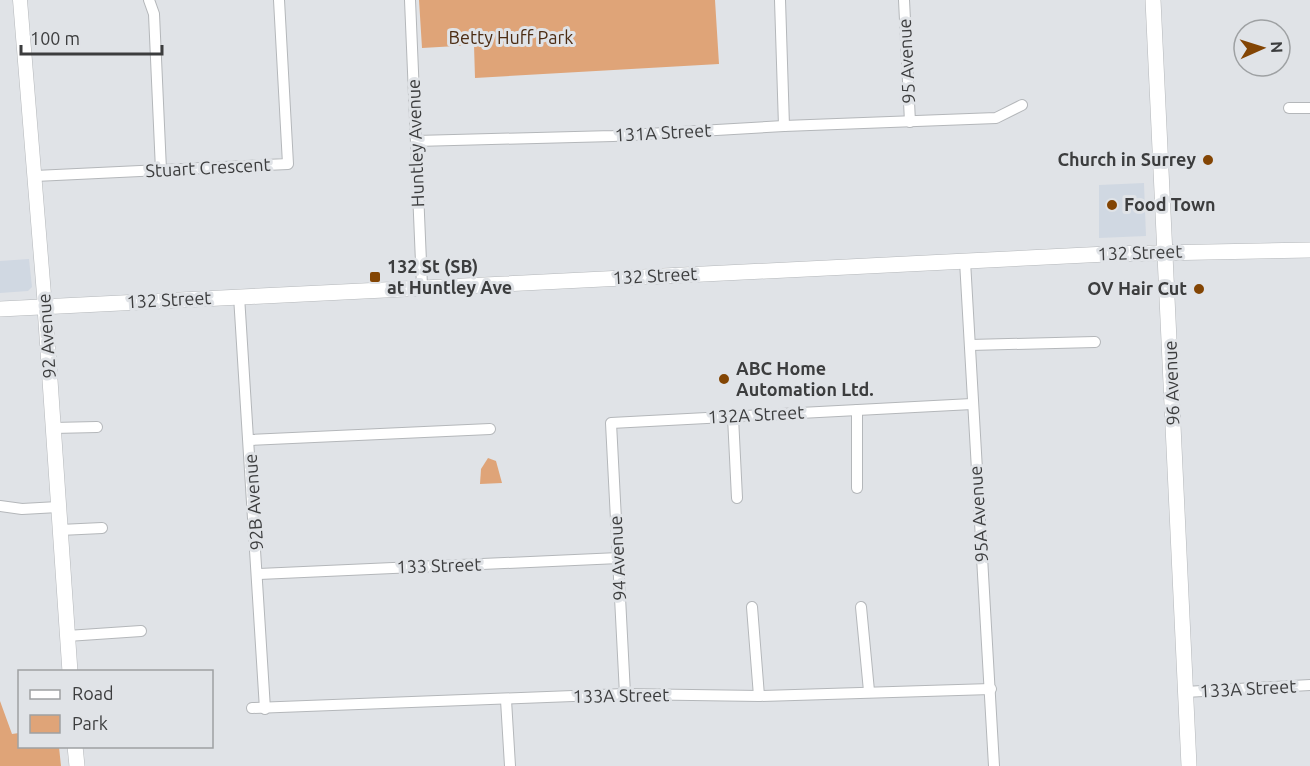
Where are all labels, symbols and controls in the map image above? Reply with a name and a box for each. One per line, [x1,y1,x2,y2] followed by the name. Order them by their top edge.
[21,18,162,56] scale bar
[894,18,918,104] street label: 95 Avenue
[1232,18,1292,78] north arrow
[449,27,573,47] park label: Betty Huff Park
[30,28,80,48] text: 100 m
[1268,41,1286,54] text: N
[403,79,427,207] street label: Huntley Avenue
[614,119,712,145] street label: 131A Street
[1057,149,1196,169] place label: Church in Surrey
[1201,153,1215,167] marker: Church in Surrey
[145,154,271,180] street label: Stuart Crescent
[1124,194,1216,214] place label: Food Town
[1105,198,1119,212] marker: Food Town
[1097,241,1183,263] street label: 132 Street
[387,256,512,297] place label: 132 St (SB) at Huntley Ave
[612,263,698,287] street label: 132 Street
[368,270,382,284] marker: 132 St (SB) at Huntley Ave
[1087,278,1187,298] place label: OV Hair Cut
[1192,282,1206,296] marker: OV Hair Cut
[126,287,212,311] street label: 132 Street
[33,293,59,379] street label: 92 Avenue
[1160,340,1182,426] street label: 96 Avenue
[736,358,874,399] place label: ABC Home Automation Ltd.
[717,372,731,386] marker: ABC Home Automation Ltd.
[707,401,805,427] street label: 132A Street
[240,453,266,551] street label: 92B Avenue
[965,465,991,563] street label: 95A Avenue
[605,515,629,601] street label: 94 Avenue
[396,554,482,576] street label: 133 Street
[18,670,213,748] legend
[1199,675,1297,701] street label: 133A Street
[72,683,114,703] text: Road
[573,684,669,706] street label: 133A Street
[72,713,108,733] text: Park

